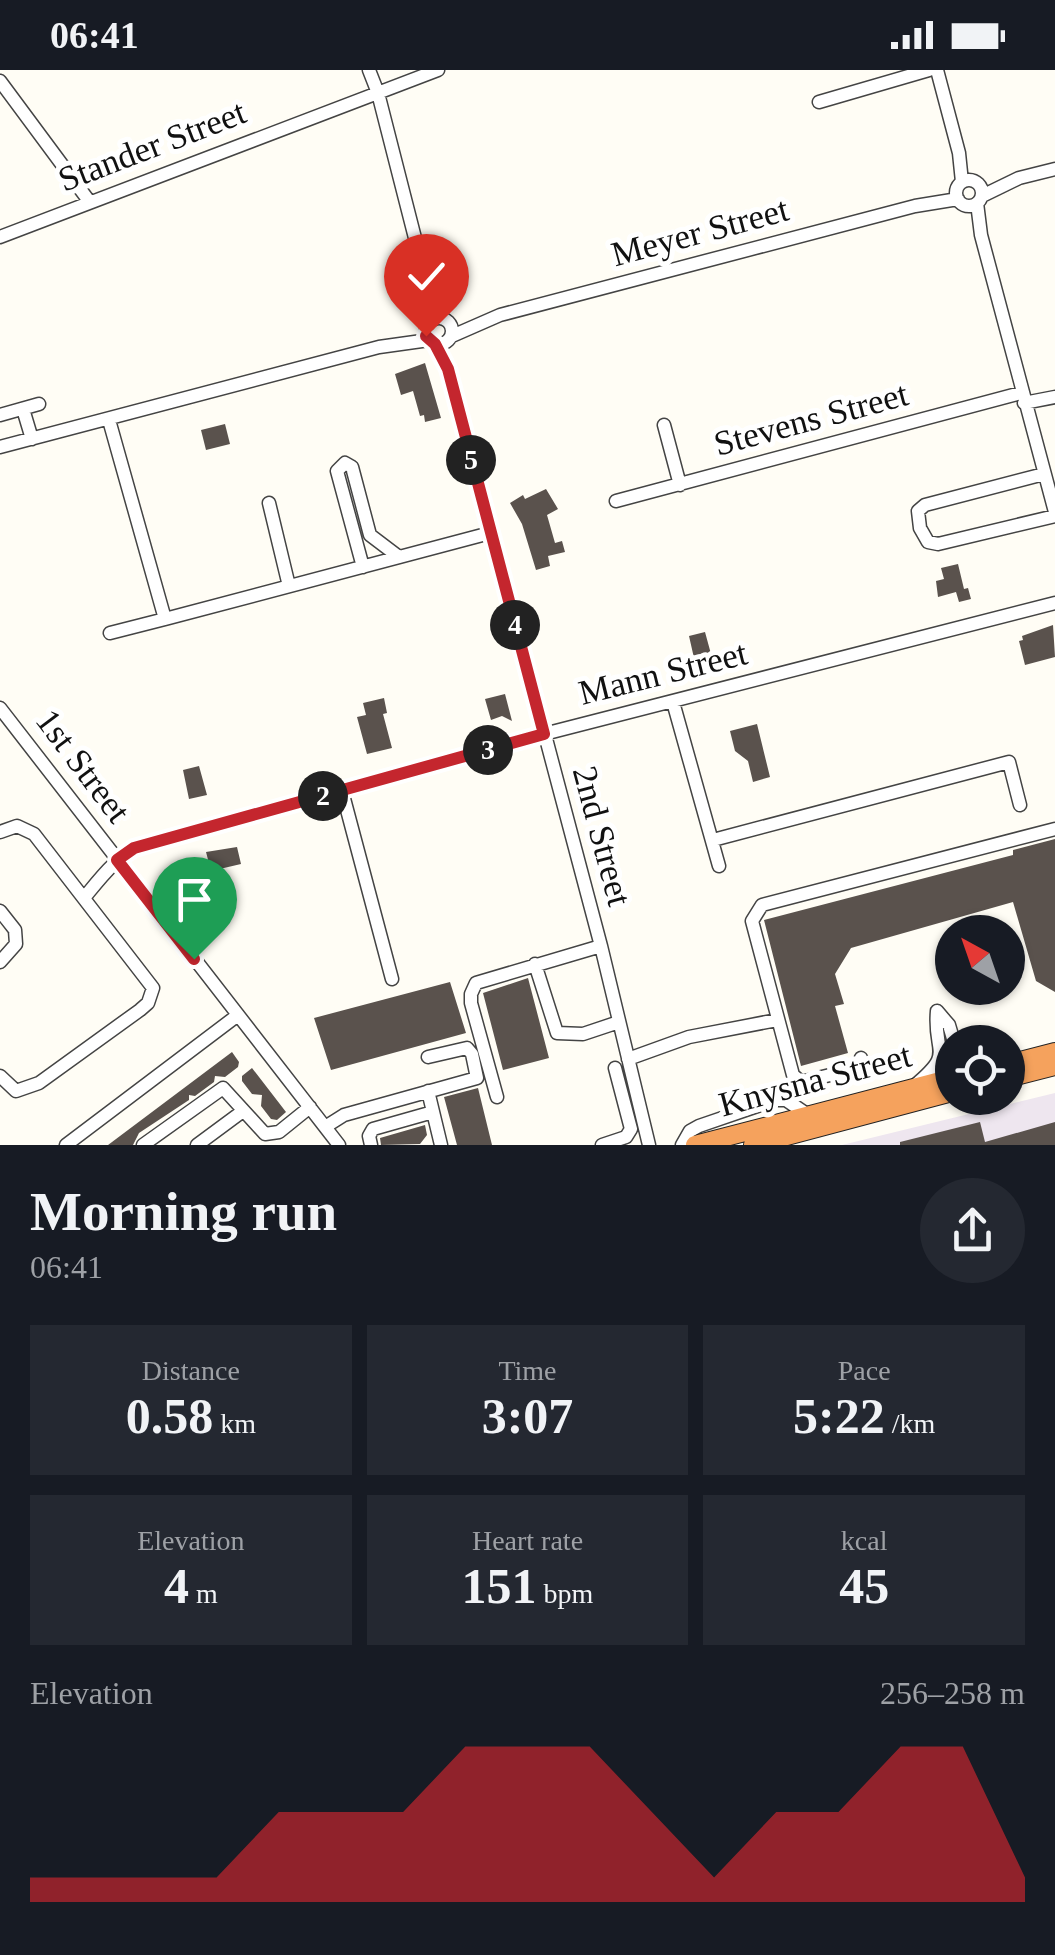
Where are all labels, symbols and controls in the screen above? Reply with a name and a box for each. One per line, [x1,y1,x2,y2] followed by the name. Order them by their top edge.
[50,14,139,56] text: 06:41
[53,92,251,200] street label: Stander Street
[607,190,793,274] street label: Meyer Street
[384,234,469,337] pin
[399,249,454,304] icon: check
[710,374,913,464] street label: Stevens Street
[446,435,496,485] pin: 5
[464,444,478,475] text: 5
[490,600,540,650] pin: 4
[508,609,522,640] text: 4
[575,633,751,713] street label: Mann Street
[28,702,138,830] street label: 1st Street
[463,725,513,775] pin: 3
[481,734,495,765] text: 3
[565,762,639,910] street label: 2nd Street
[298,771,348,821] pin: 2
[316,780,330,811] text: 2
[152,857,237,960] pin
[167,872,222,927] icon: arrive
[935,915,1025,1005] north arrow
[935,915,1025,1115] map controls
[935,1025,1025,1115] button: locate
[715,1036,916,1124] street label: Knysna Street
[920,1178,1025,1283] button: share
[30,1181,337,1242] text: Morning run
[30,1249,103,1285] text: 06:41
[142,1355,240,1386] text: Distance
[498,1355,557,1386] text: Time
[838,1355,891,1386] text: Pace
[126,1388,213,1444] text: 0.58
[482,1388,573,1444] text: 3:07
[793,1388,885,1444] text: 5:22
[213,1408,256,1439] text: km
[885,1408,935,1439] text: /km
[137,1525,244,1556] text: Elevation
[472,1525,583,1556] text: Heart rate
[841,1525,887,1556] text: kcal
[164,1558,189,1614] text: 4
[462,1558,537,1614] text: 151
[839,1558,889,1614] text: 45
[189,1578,218,1609] text: m
[537,1578,593,1609] text: bpm
[30,1675,153,1711] text: Elevation
[880,1675,1025,1711] text: 256–258 m

